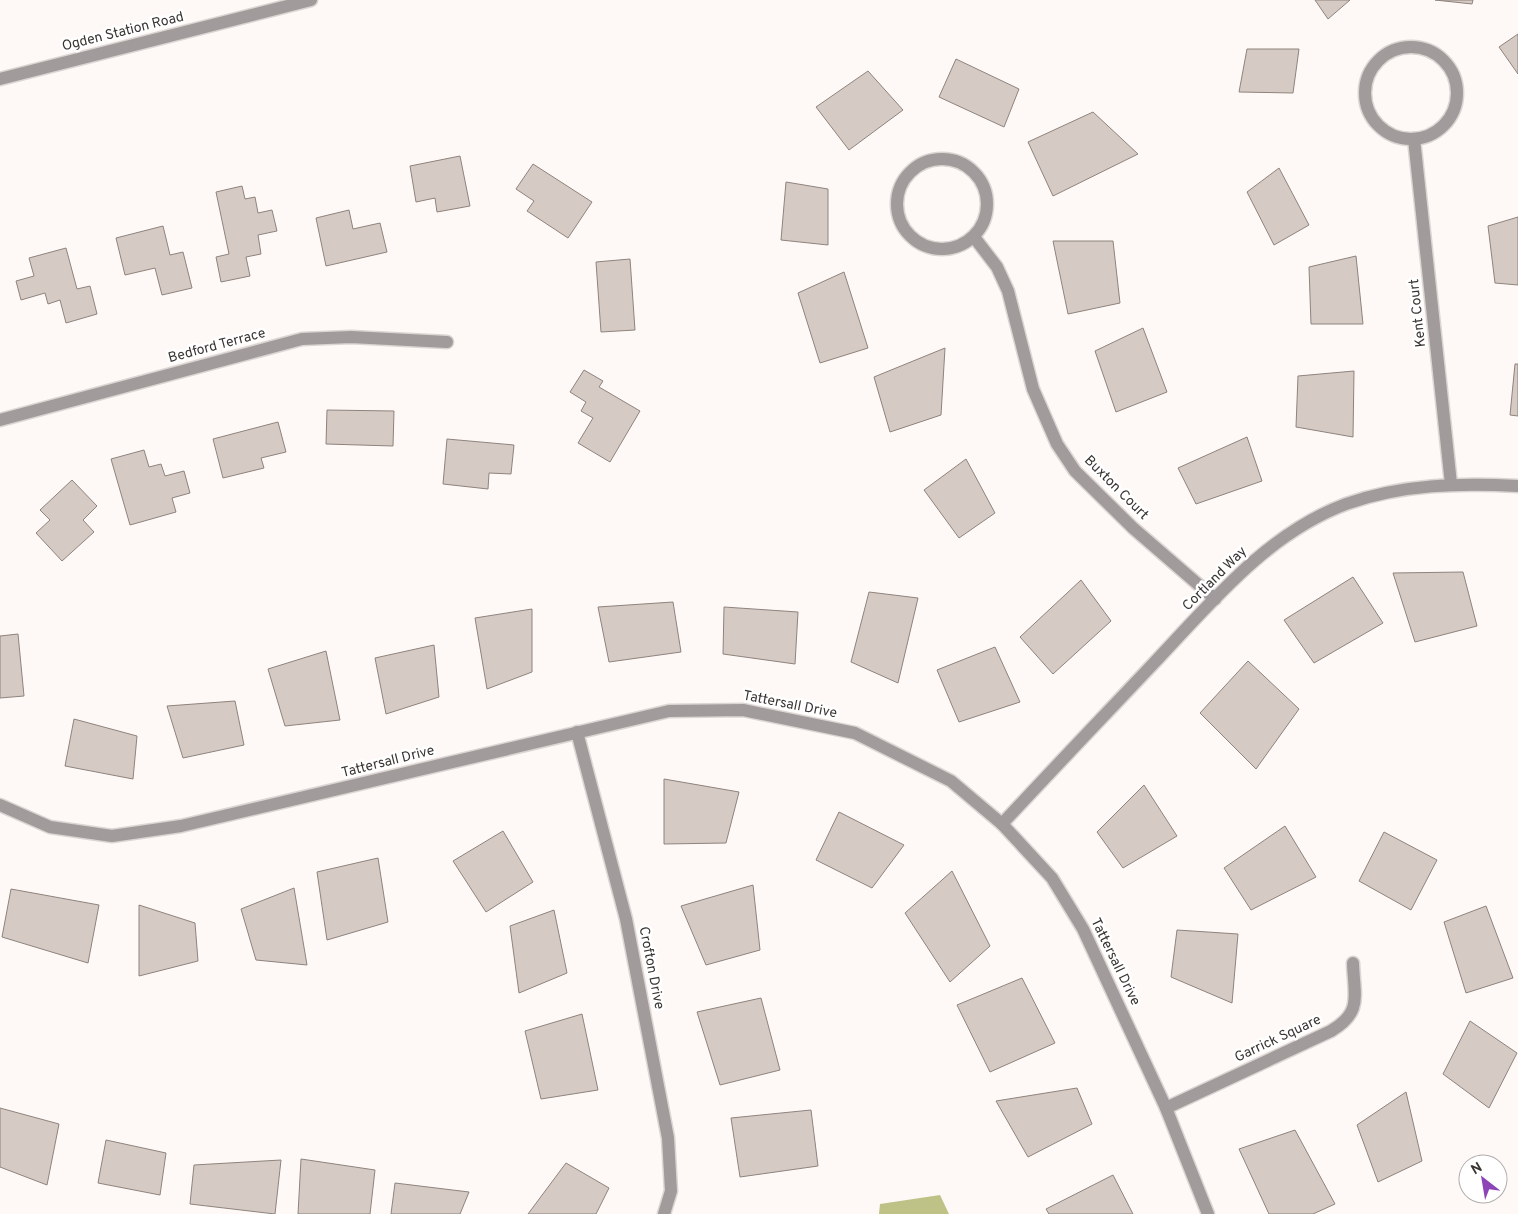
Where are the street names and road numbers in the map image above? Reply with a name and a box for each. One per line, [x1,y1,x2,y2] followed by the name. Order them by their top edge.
[60,9,186,55] street label: Ogden Station Road
[1406,278,1430,348] street label: Kent Court
[166,325,268,367] street label: Bedford Terrace
[1080,452,1152,524] street label: Buxton Court
[1179,543,1251,615] street label: Cortland Way
[742,688,838,722] street label: Tattersall Drive
[340,742,436,782] street label: Tattersall Drive
[1086,915,1144,1009] street label: Tattersall Drive
[635,925,667,1011] street label: Crofton Drive
[1232,1012,1324,1066] street label: Garrick Square

